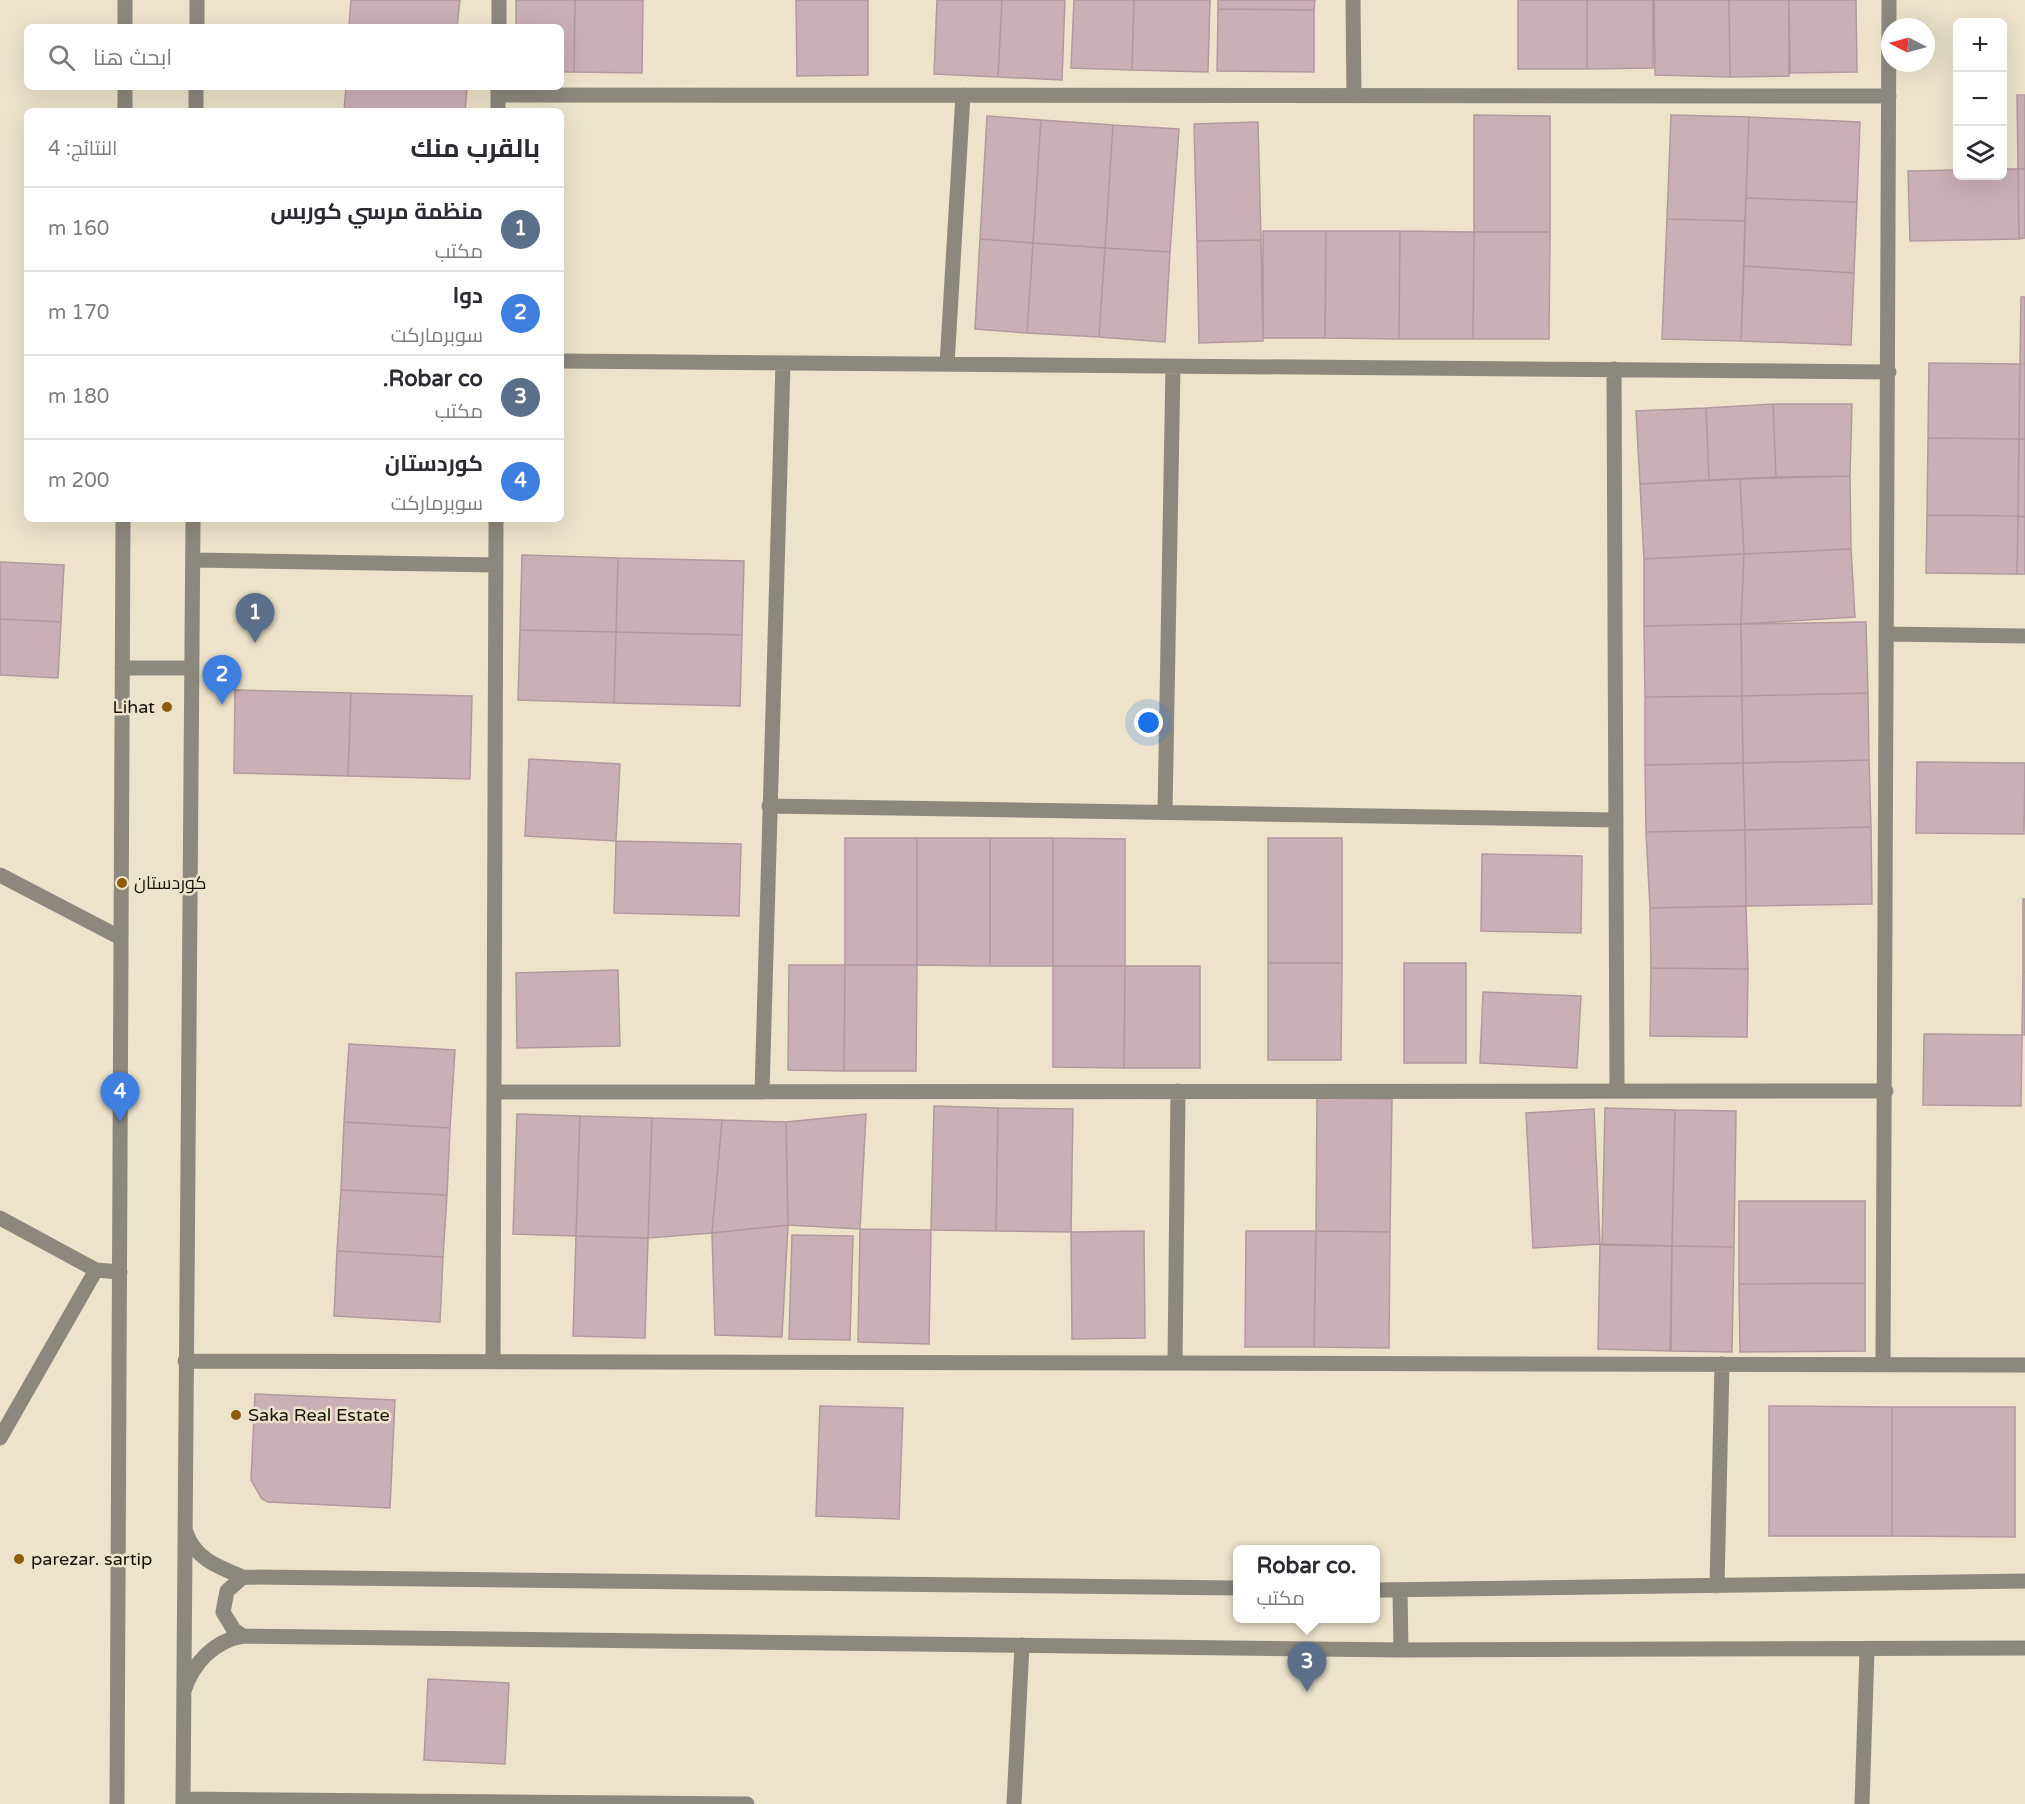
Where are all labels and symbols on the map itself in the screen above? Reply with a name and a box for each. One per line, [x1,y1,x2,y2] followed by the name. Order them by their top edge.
[1881,18,1935,72] north arrow
[236,594,274,643] pin: 1
[202,656,242,705] pin: 2
[112,696,155,718] place label: Lihat
[160,700,174,714] marker: Lihat
[1134,708,1163,737] your location
[134,872,207,894] place label: کوردستان
[115,876,129,890] marker: کوردستان
[100,1072,140,1122] pin: 4
[248,1404,390,1426] place label: Saka Real Estate
[229,1408,243,1422] marker: Saka Real Estate
[31,1548,152,1570] place label: parezar. sartip
[12,1552,26,1566] marker: parezar. sartip
[1288,1642,1326,1692] pin: 3

